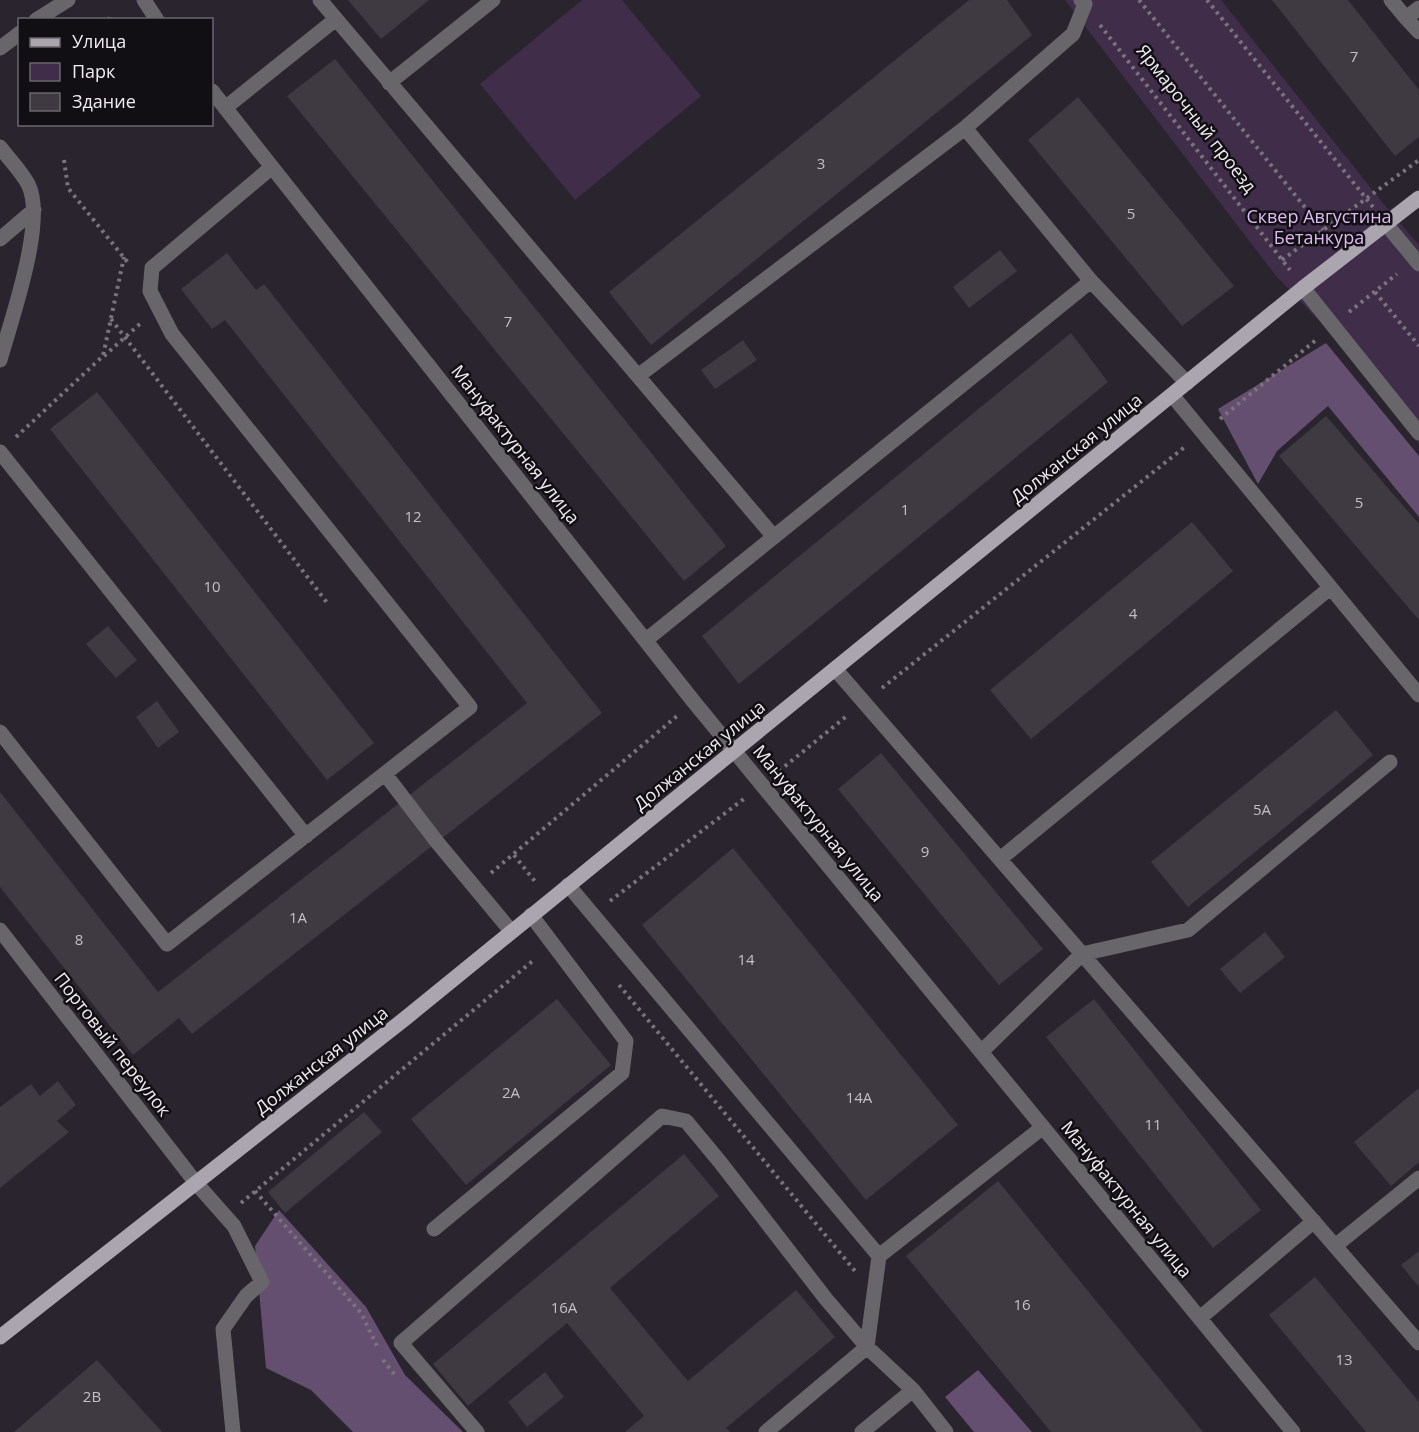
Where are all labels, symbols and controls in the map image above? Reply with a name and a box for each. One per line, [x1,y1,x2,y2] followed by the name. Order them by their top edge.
[18,18,213,126] legend
[72,29,126,53] text: Улица
[1132,39,1262,197] street label: Ярмарочный проезд
[1350,46,1358,66] house number: 7
[72,59,116,83] text: Парк
[72,89,136,113] text: Здание
[817,153,825,173] house number: 3
[1127,203,1135,223] house number: 5
[1246,204,1392,249] park label: Сквер Августина Бетанкура
[504,311,512,331] house number: 7
[446,360,586,528] street label: Мануфактурная улица
[1005,387,1147,509] street label: Должанская улица
[1355,492,1363,512] house number: 5
[901,499,909,519] house number: 1
[404,506,422,526] house number: 12
[203,576,221,596] house number: 10
[1129,603,1138,623] house number: 4
[628,694,770,816] street label: Должанская улица
[748,740,890,906] street label: Мануфактурная улица
[1253,799,1272,819] house number: 5А
[921,841,929,861] house number: 9
[289,907,308,927] house number: 1А
[75,929,83,949] house number: 8
[737,949,755,969] house number: 14
[49,967,177,1121] street label: Портовый переулок
[250,1000,392,1120] street label: Должанская улица
[502,1082,521,1102] house number: 2А
[846,1087,873,1107] house number: 14А
[1144,1114,1162,1134] house number: 11
[1056,1116,1198,1282] street label: Мануфактурная улица
[1013,1294,1031,1314] house number: 16
[551,1297,578,1317] house number: 16А
[1335,1349,1353,1369] house number: 13
[83,1386,101,1406] house number: 2В

